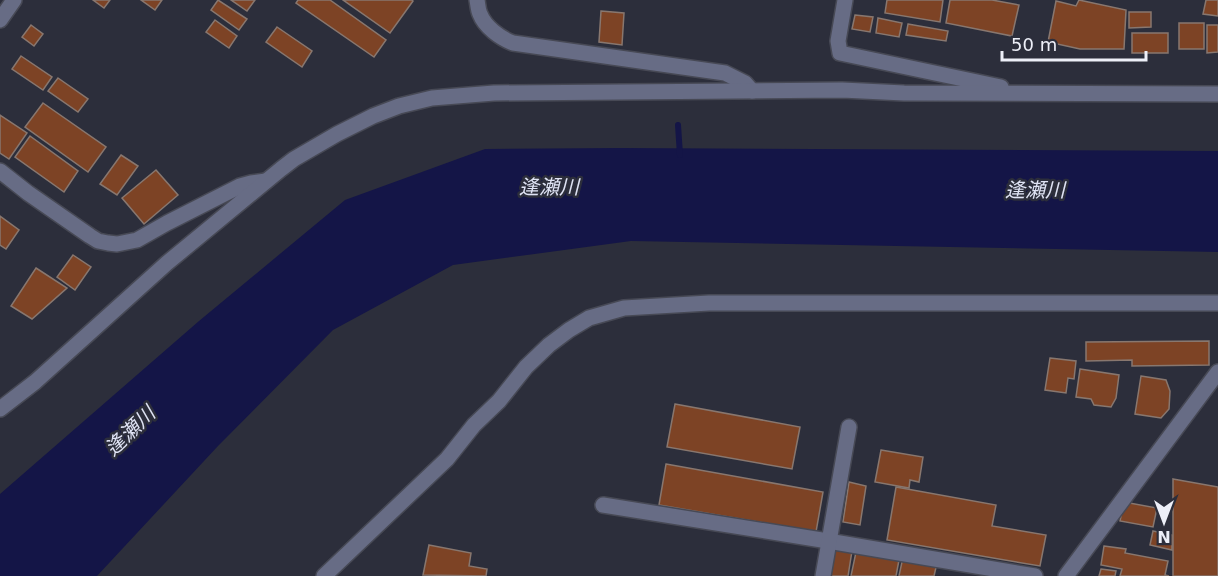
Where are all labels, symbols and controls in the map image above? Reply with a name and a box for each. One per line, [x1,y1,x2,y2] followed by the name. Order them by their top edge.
[1002,24,1146,62] scale bar
[1011,34,1057,55] text: 50 m
[519,175,581,199] water label: 逢瀬川
[1005,178,1067,202] water label: 逢瀬川
[100,400,161,460] water label: 逢瀬川
[1134,492,1194,552] north arrow
[1157,527,1171,546] text: N

